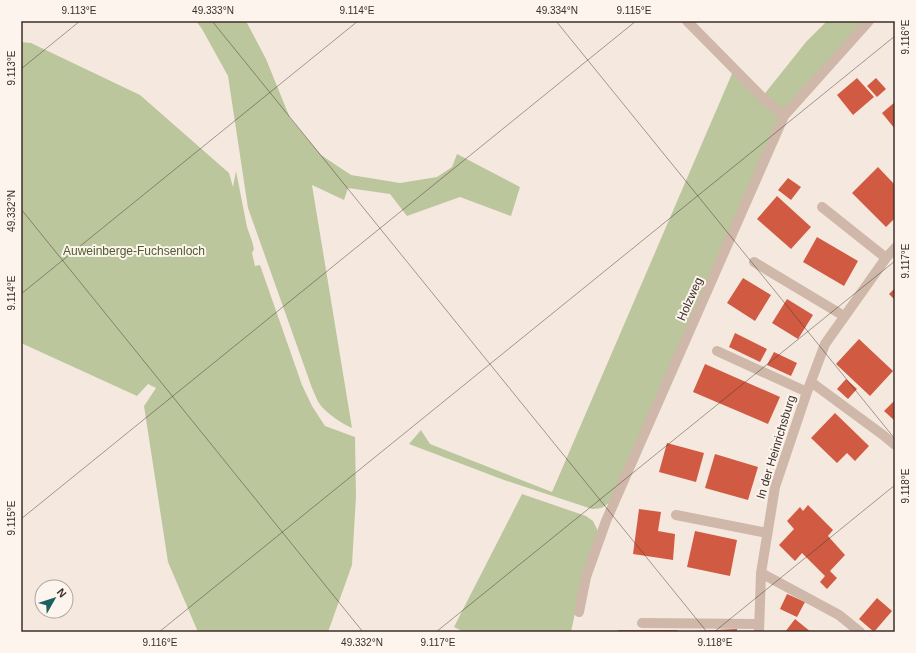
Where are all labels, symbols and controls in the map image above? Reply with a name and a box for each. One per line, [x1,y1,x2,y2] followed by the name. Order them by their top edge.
[62,5,97,16] text: 9.113°E
[192,5,234,16] text: 49.333°N
[340,5,375,16] text: 9.114°E
[536,5,578,16] text: 49.334°N
[617,5,652,16] text: 9.115°E
[900,19,911,54] text: 9.116°E
[6,50,17,85] text: 9.113°E
[6,190,17,232] text: 49.332°N
[900,243,911,278] text: 9.117°E
[63,244,205,258] park label: Auweinberge-Fuchsenloch
[6,275,17,310] text: 9.114°E
[674,275,706,323] street label: Holzweg
[754,393,798,501] street label: In der Heinrichsburg
[900,468,911,503] text: 9.118°E
[6,500,17,535] text: 9.115°E
[34,579,74,619] north arrow
[55,586,69,600] text: N
[143,637,178,648] text: 9.116°E
[341,637,383,648] text: 49.332°N
[421,637,456,648] text: 9.117°E
[698,637,733,648] text: 9.118°E

